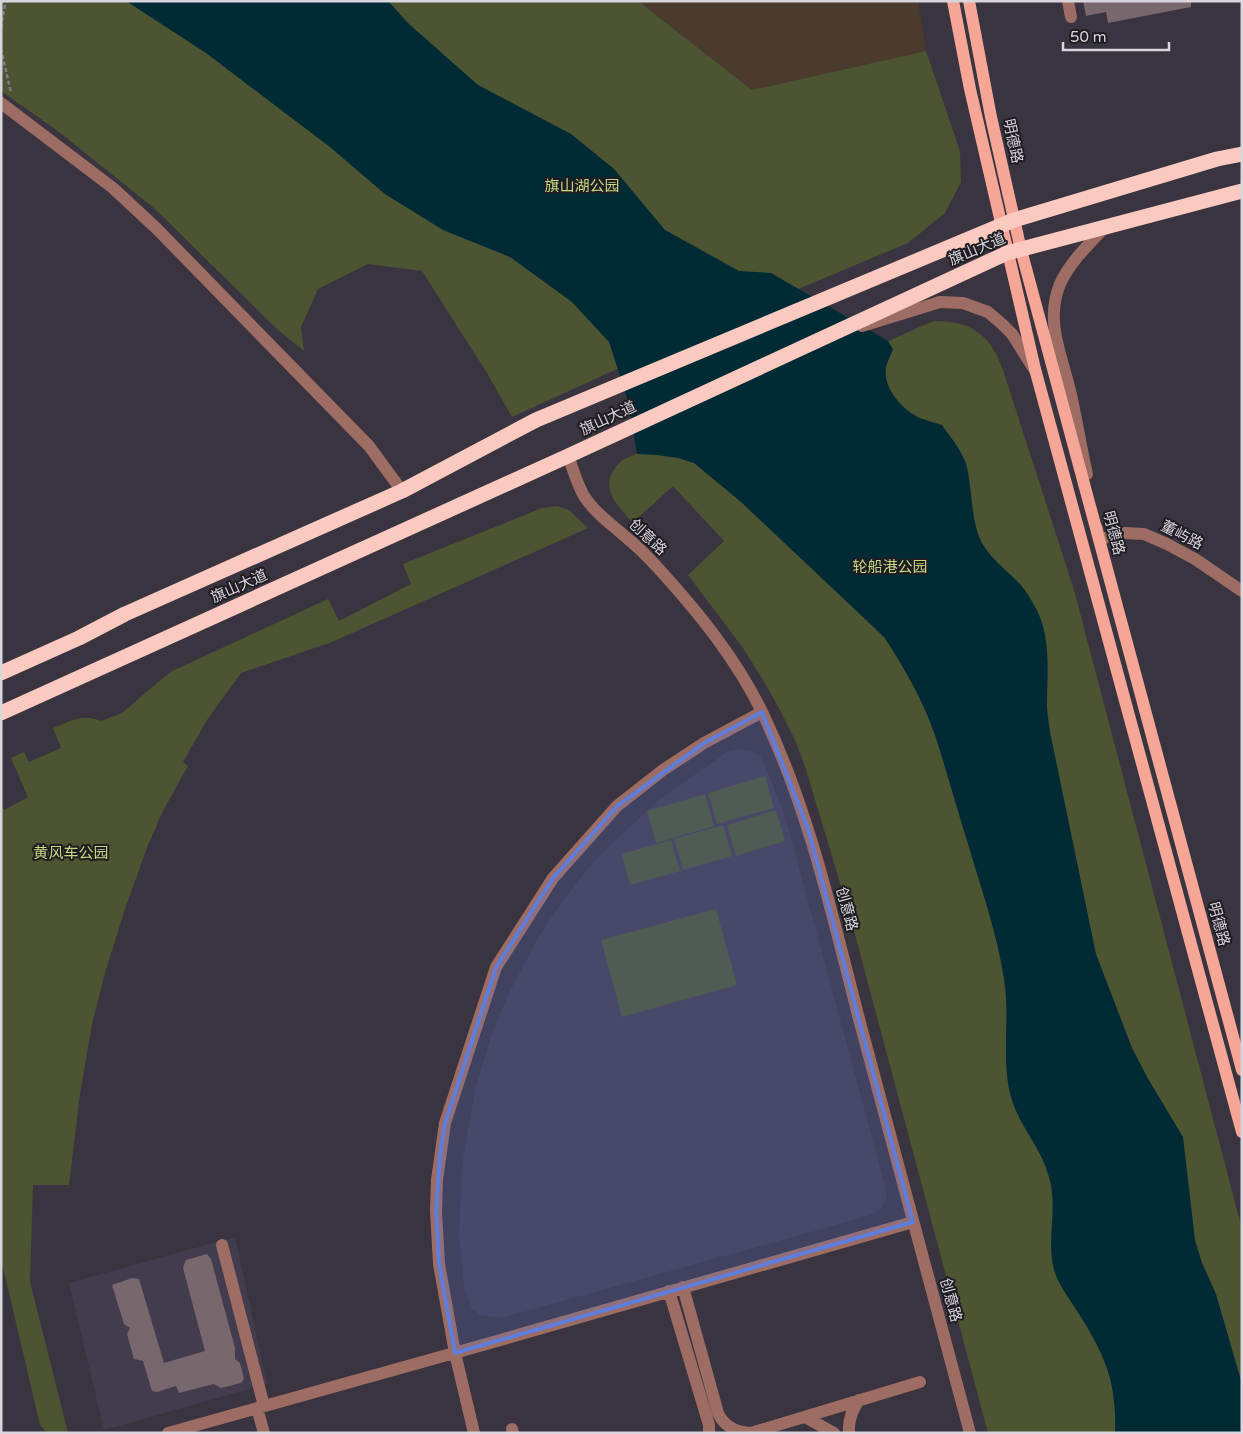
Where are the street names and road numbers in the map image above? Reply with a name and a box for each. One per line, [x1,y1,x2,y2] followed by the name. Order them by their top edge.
[1000,117,1026,165] street label: 明德路
[946,229,1008,269] street label: 旗山大道
[577,397,639,439] street label: 旗山大道
[1099,509,1129,557] street label: 明德路
[625,515,671,559] street label: 创意路
[1158,517,1206,553] street label: 董屿路
[208,566,270,606] street label: 旗山大道
[832,885,862,933] street label: 创意路
[1204,900,1234,948] street label: 明德路
[936,1276,966,1324] street label: 创意路

